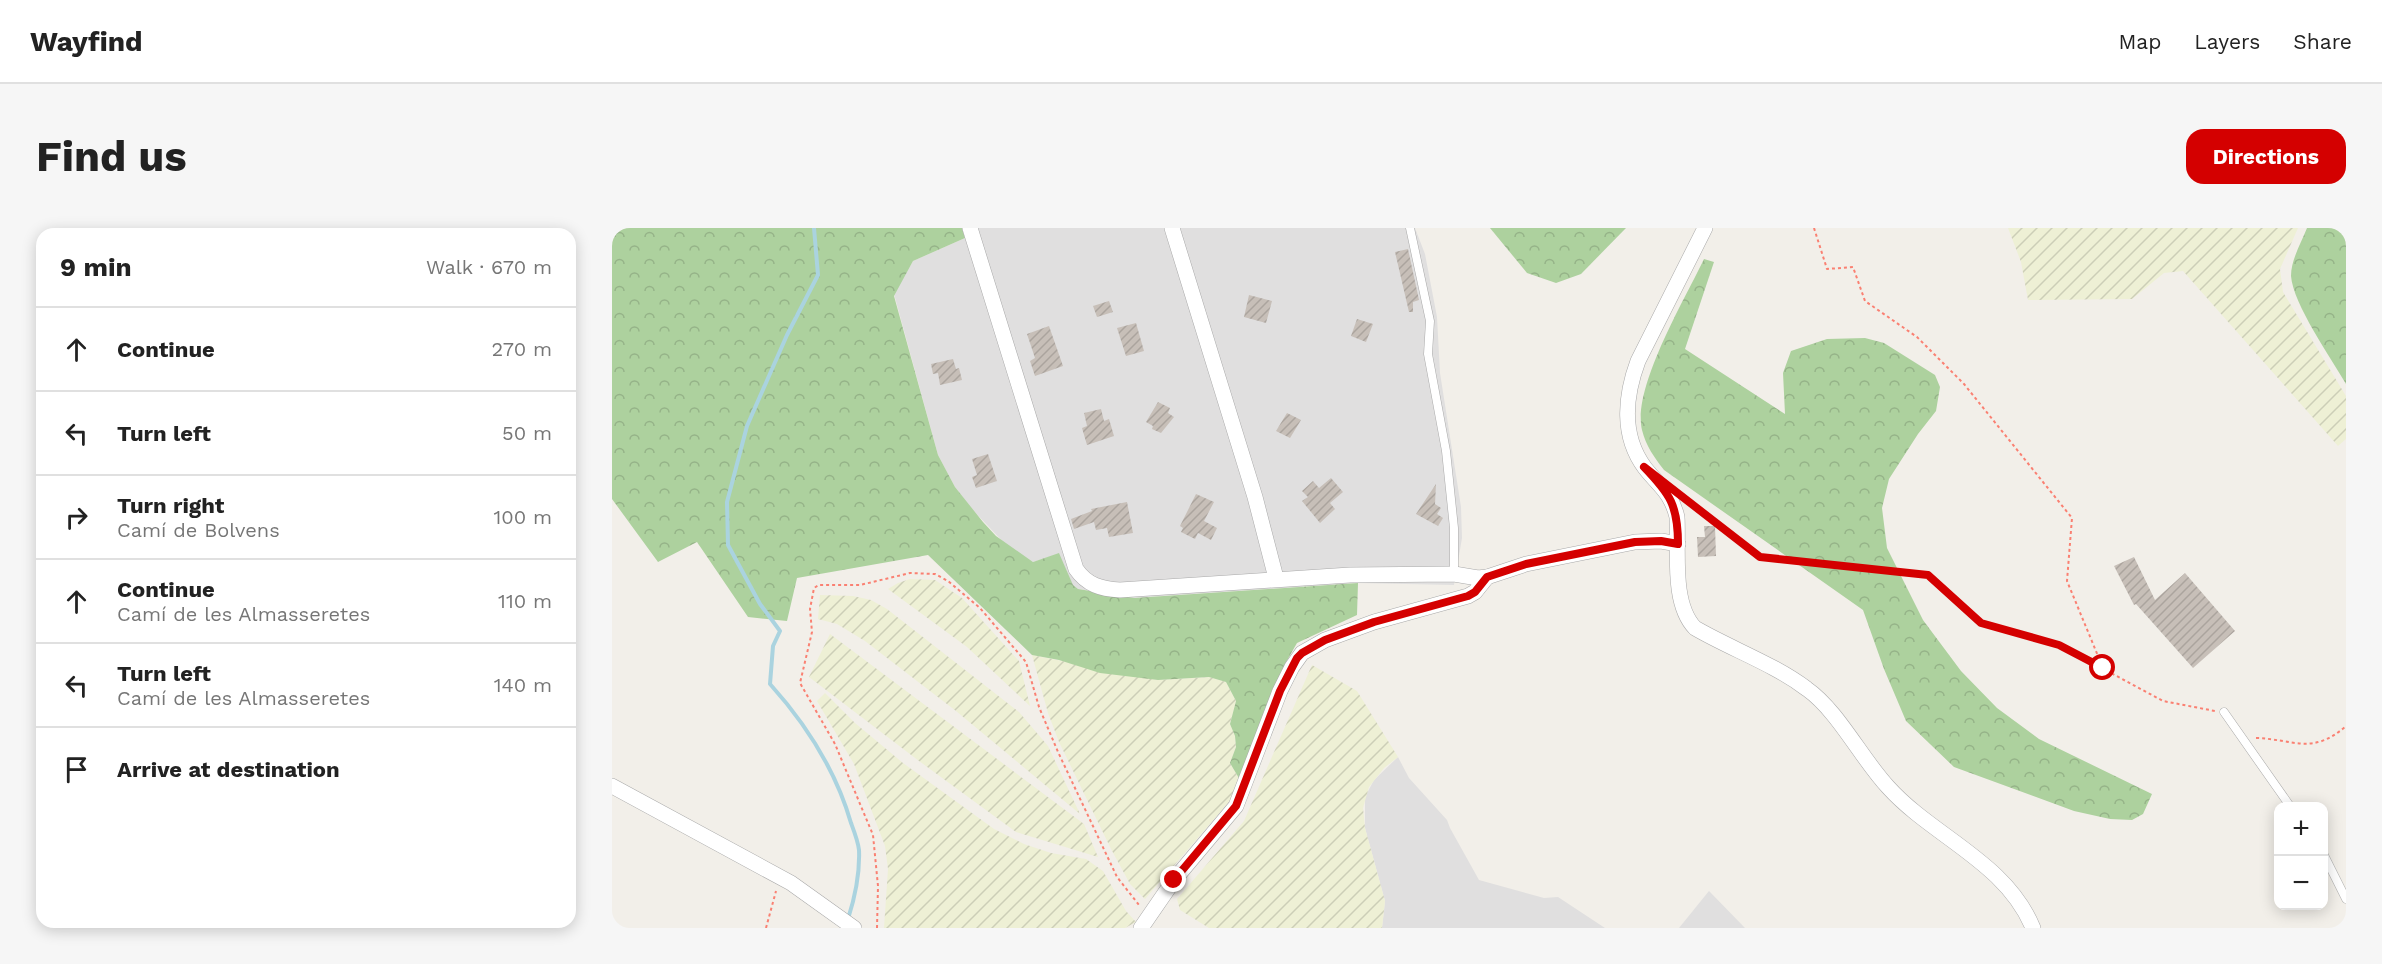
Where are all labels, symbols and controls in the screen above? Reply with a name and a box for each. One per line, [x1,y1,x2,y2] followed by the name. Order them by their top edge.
[30,25,143,58] text: Wayfind
[2118,29,2161,54] text: Map
[2194,29,2260,54] text: Layers
[2293,29,2352,54] text: Share
[2186,129,2346,184] button: Directions
[36,132,187,181] text: Find us
[60,252,132,282] text: 9 min
[426,255,552,279] text: Walk · 670 m
[60,333,93,366] icon: ahead
[117,337,215,362] text: Continue
[492,337,552,361] text: 270 m
[60,417,93,450] icon: left
[117,421,211,446] text: Turn left
[502,421,552,445] text: 50 m
[117,493,224,518] text: Turn right
[60,501,93,534] icon: right
[493,505,552,529] text: 100 m
[117,518,280,542] text: Camí de Bolvens
[117,577,215,602] text: Continue
[60,585,93,618] icon: ahead
[498,589,552,613] text: 110 m
[117,602,370,626] text: Camí de les Almasseretes
[2089,654,2115,680] route start
[117,661,211,686] text: Turn left
[60,669,93,702] icon: left
[494,673,552,697] text: 140 m
[117,686,370,710] text: Camí de les Almasseretes
[60,753,93,786] icon: arrive
[117,757,340,782] text: Arrive at destination
[2274,802,2328,910] map controls
[2274,802,2328,856] button: +
[2274,856,2328,910] button: −
[1160,866,1186,892] route end

